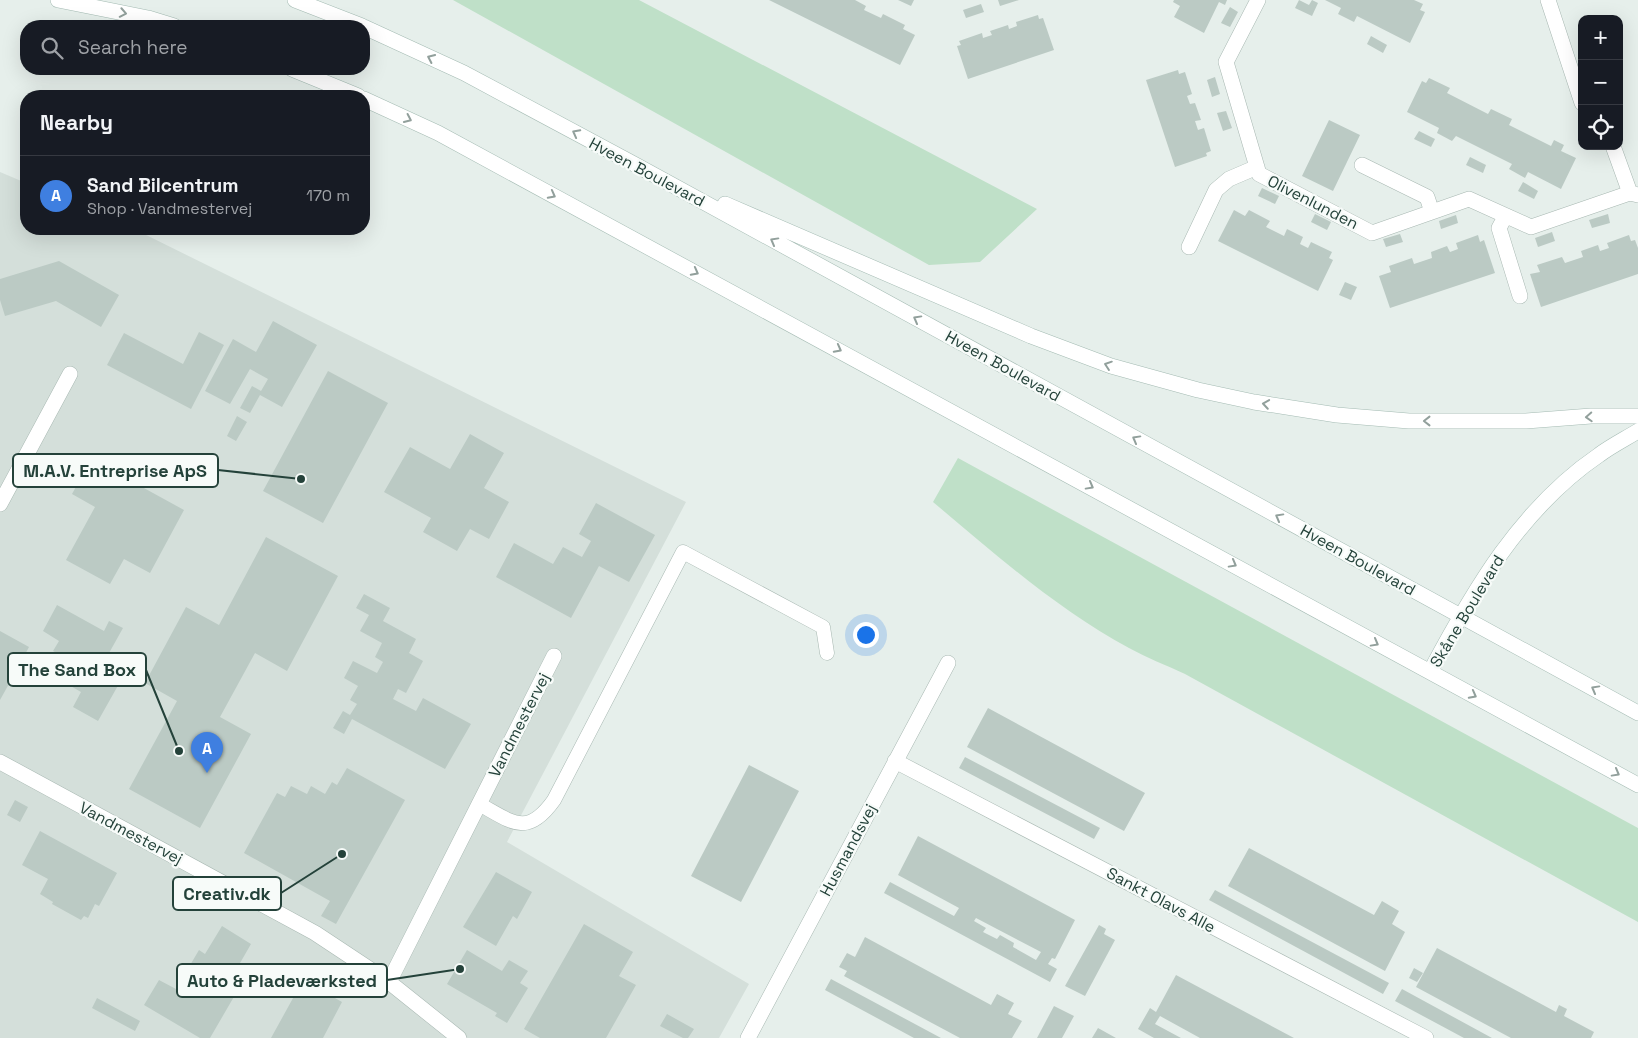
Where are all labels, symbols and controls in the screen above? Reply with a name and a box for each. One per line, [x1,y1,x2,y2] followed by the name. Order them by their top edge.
[119,7,127,18] one-way arrow
[1578,15,1623,150] map controls
[1578,15,1623,60] button: +
[20,20,370,75] search box
[38,34,66,62] icon: search
[78,35,188,60] text: Search here
[427,54,436,64] one-way arrow
[1578,60,1623,105] button: −
[1578,105,1623,150] button: locate
[40,109,113,136] text: Nearby
[403,113,412,124] one-way arrow
[572,129,581,139] one-way arrow
[585,133,709,211] street label: Hveen Boulevard
[1264,170,1362,234] street label: Olivenlunden
[87,173,239,198] text: Sand Bilcentrum
[51,185,61,206] text: A
[306,185,350,206] text: 170 m
[547,189,556,199] one-way arrow
[87,198,252,219] text: Shop · Vandmestervej
[771,237,780,247] one-way arrow
[690,266,699,276] one-way arrow
[913,315,922,325] one-way arrow
[942,326,1064,406] street label: Hveen Boulevard
[832,343,841,353] one-way arrow
[1104,361,1113,371] one-way arrow
[1261,400,1270,410] one-way arrow
[1585,411,1593,422] one-way arrow
[1423,416,1430,426] one-way arrow
[1132,435,1141,445] one-way arrow
[13,454,218,487] callout: M.A.V. Entreprise ApS
[23,459,207,482] text: M.A.V. Entreprise ApS
[1085,480,1094,490] one-way arrow
[1275,513,1284,523] one-way arrow
[1297,520,1419,600] street label: Hveen Boulevard
[1425,551,1509,671] street label: Skåne Boulevard
[1227,558,1236,568] one-way arrow
[853,622,879,648] your location
[1370,637,1379,647] one-way arrow
[8,653,146,686] callout: The Sand Box
[18,658,136,681] text: The Sand Box
[484,669,554,781] street label: Vandmestervej
[1591,685,1600,695] one-way arrow
[1468,689,1477,699] one-way arrow
[191,732,223,773] pin: A
[1611,766,1620,776] one-way arrow
[76,797,186,869] street label: Vandmestervej
[815,800,881,900] street label: Husmandsvej
[1103,862,1219,938] street label: Sankt Olavs Alle
[173,877,281,910] callout: Creativ.dk
[183,882,271,905] text: Creativ.dk
[177,964,387,997] callout: Auto & Pladeværksted
[187,969,377,992] text: Auto & Pladeværksted

